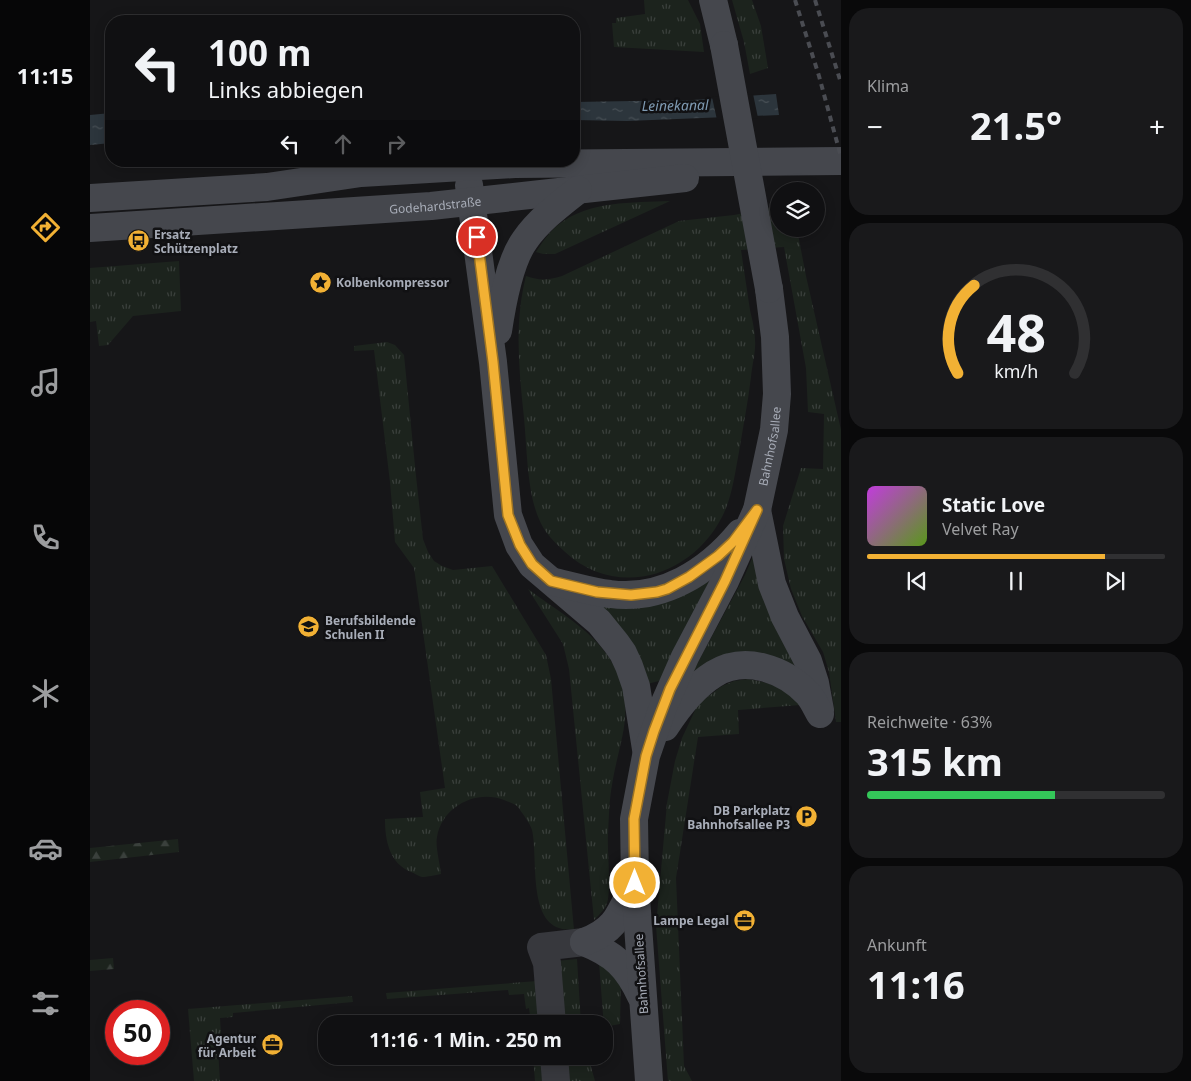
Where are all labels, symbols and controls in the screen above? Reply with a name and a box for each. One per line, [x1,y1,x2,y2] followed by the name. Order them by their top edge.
[208,29,311,76] text: 100 m
[125,35,190,100] icon: left
[17,60,73,90] text: 11:15
[208,74,364,104] text: Links abbiegen
[867,75,909,97] text: Klima
[641,95,709,115] water label: Leinekanal
[970,99,1062,151] text: 21.5°
[867,107,883,145] text: −
[1149,107,1165,145] text: +
[276,130,304,158] icon: left
[329,130,357,158] icon: ahead
[382,130,410,158] icon: right
[770,182,825,237] map controls
[770,182,825,237] button: layers
[389,192,482,217] street label: Godehardstraße
[28,210,63,245] icon: directions
[456,216,498,258] pin
[463,223,491,251] icon: arrive
[154,226,238,257] place label: Ersatz Schützenplatz
[126,229,150,253] bus stop icon: Ersatz Schützenplatz
[308,270,332,294] place icon: Kolbenkompressor
[336,274,450,291] place label: Kolbenkompressor
[986,296,1046,367] text: 48
[994,359,1038,383] text: km/h
[28,365,63,400] icon: music
[754,406,784,487] street label: Bahnhofsallee
[942,492,1045,518] text: Static Love
[942,518,1019,540] text: Velvet Ray
[28,520,63,555] icon: phone
[903,567,931,595] icon: previous
[1002,567,1030,595] icon: pause
[1101,567,1129,595] icon: next
[325,612,416,643] place label: Berufsbildende Schulen II
[297,615,321,639] school or university icon: Berufsbildende Schulen II
[28,676,63,711] icon: climate
[867,711,992,733] text: Reichweite · 63%
[867,735,1003,787] text: 315 km
[687,802,790,833] place label: DB Parkplatz Bahnhofsallee P3
[794,805,818,829] parking icon: DB Parkplatz Bahnhofsallee P3
[28,831,63,866] icon: car
[608,856,660,908] position arrow
[733,908,757,932] office icon: Lampe Legal
[653,912,729,929] place label: Lampe Legal
[630,933,652,1015] street label: Bahnhofsallee
[867,934,927,956] text: Ankunft
[867,958,965,1010] text: 11:16
[28,986,63,1021] icon: filters
[105,1000,170,1065] speed limit sign: 50
[369,1027,562,1053] text: 11:16 · 1 Min. · 250 m
[198,1030,257,1061] place label: Agentur für Arbeit
[260,1033,284,1057] office icon: Agentur für Arbeit

